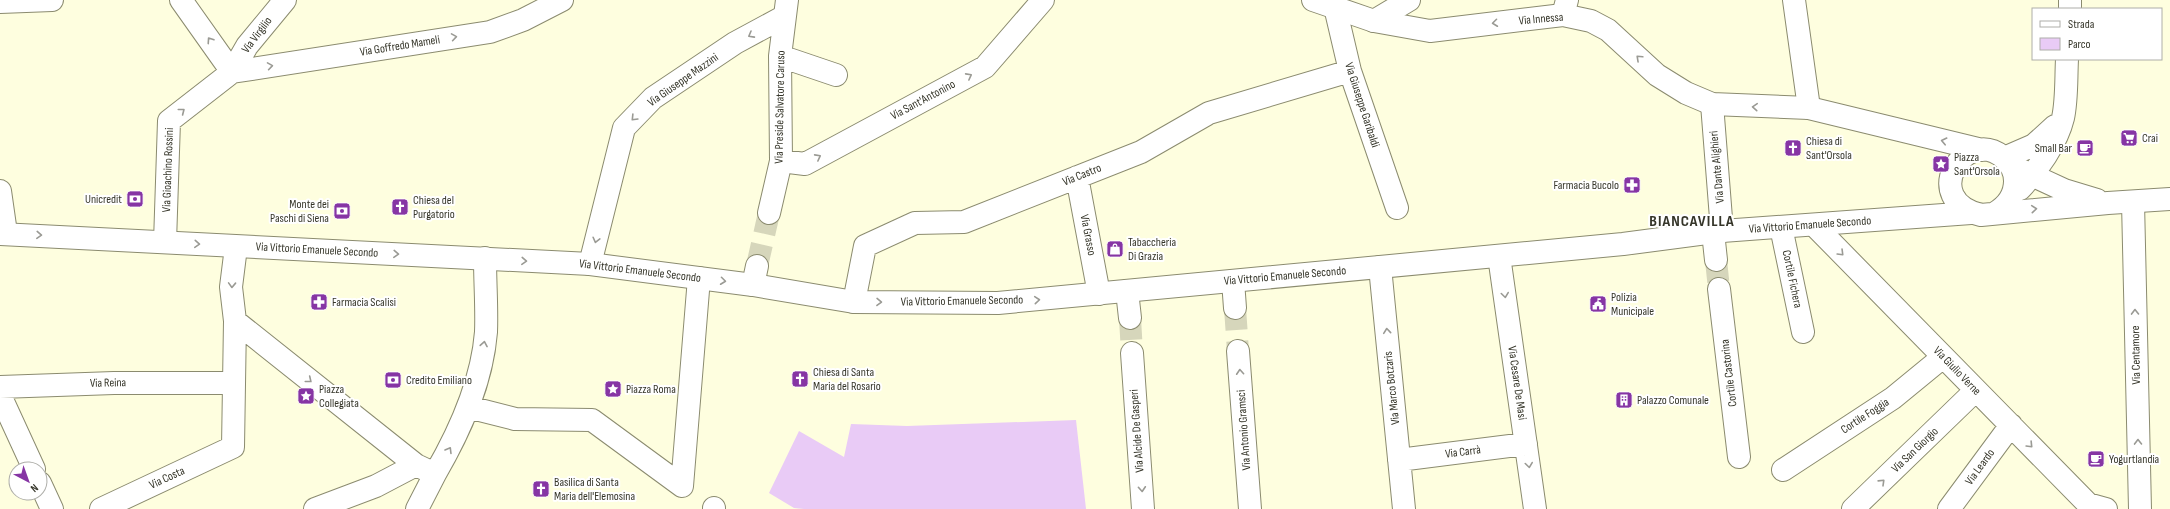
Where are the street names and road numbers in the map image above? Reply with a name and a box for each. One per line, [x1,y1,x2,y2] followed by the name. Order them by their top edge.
[1518,10,1564,28] street label: Via Innessa
[238,14,276,56] street label: Via Virgilio
[359,32,441,60] street label: Via Goffredo Mameli
[645,50,721,110] street label: Via Giuseppe Mazzini
[772,50,788,164] street label: Via Preside Salvatore Caruso
[1341,61,1383,149] street label: Via Giuseppe Garibaldi
[888,77,958,123] street label: Via Sant'Antonino
[159,127,177,213] street label: Via Gioachino Rossini
[1706,130,1728,204] street label: Via Dante Alighieri
[1060,160,1104,190] street label: Via Castro
[1077,213,1099,257] street label: Via Grasso
[1748,213,1872,237] street label: Via Vittorio Emanuele Secondo
[255,239,379,261] street label: Via Vittorio Emanuele Secondo
[1779,249,1806,310] street label: Cortile Fichera
[578,256,702,286] street label: Via Vittorio Emanuele Secondo
[1223,263,1347,289] street label: Via Vittorio Emanuele Secondo
[901,292,1023,310] street label: Via Vittorio Emanuele Secondo
[2128,325,2144,385] street label: Via Centamore
[1717,338,1741,407] street label: Cortile Castorina
[1930,343,1984,399] street label: Via Giulio Verne
[1504,345,1530,421] street label: Via Cesare De Masi
[1381,351,1403,425] street label: Via Marco Botzaris
[90,375,127,391] street label: Via Reina
[1127,389,1147,473] street label: Via Alcide De Gasperi
[1234,389,1254,471] street label: Via Antonio Gramsci
[1838,395,1892,437] street label: Cortile Foggia
[1888,424,1942,476] street label: Via San Giorgio
[1444,442,1482,462] street label: Via Carrà
[1962,446,1998,488] street label: Via Leardo
[147,463,187,493] street label: Via Costa

